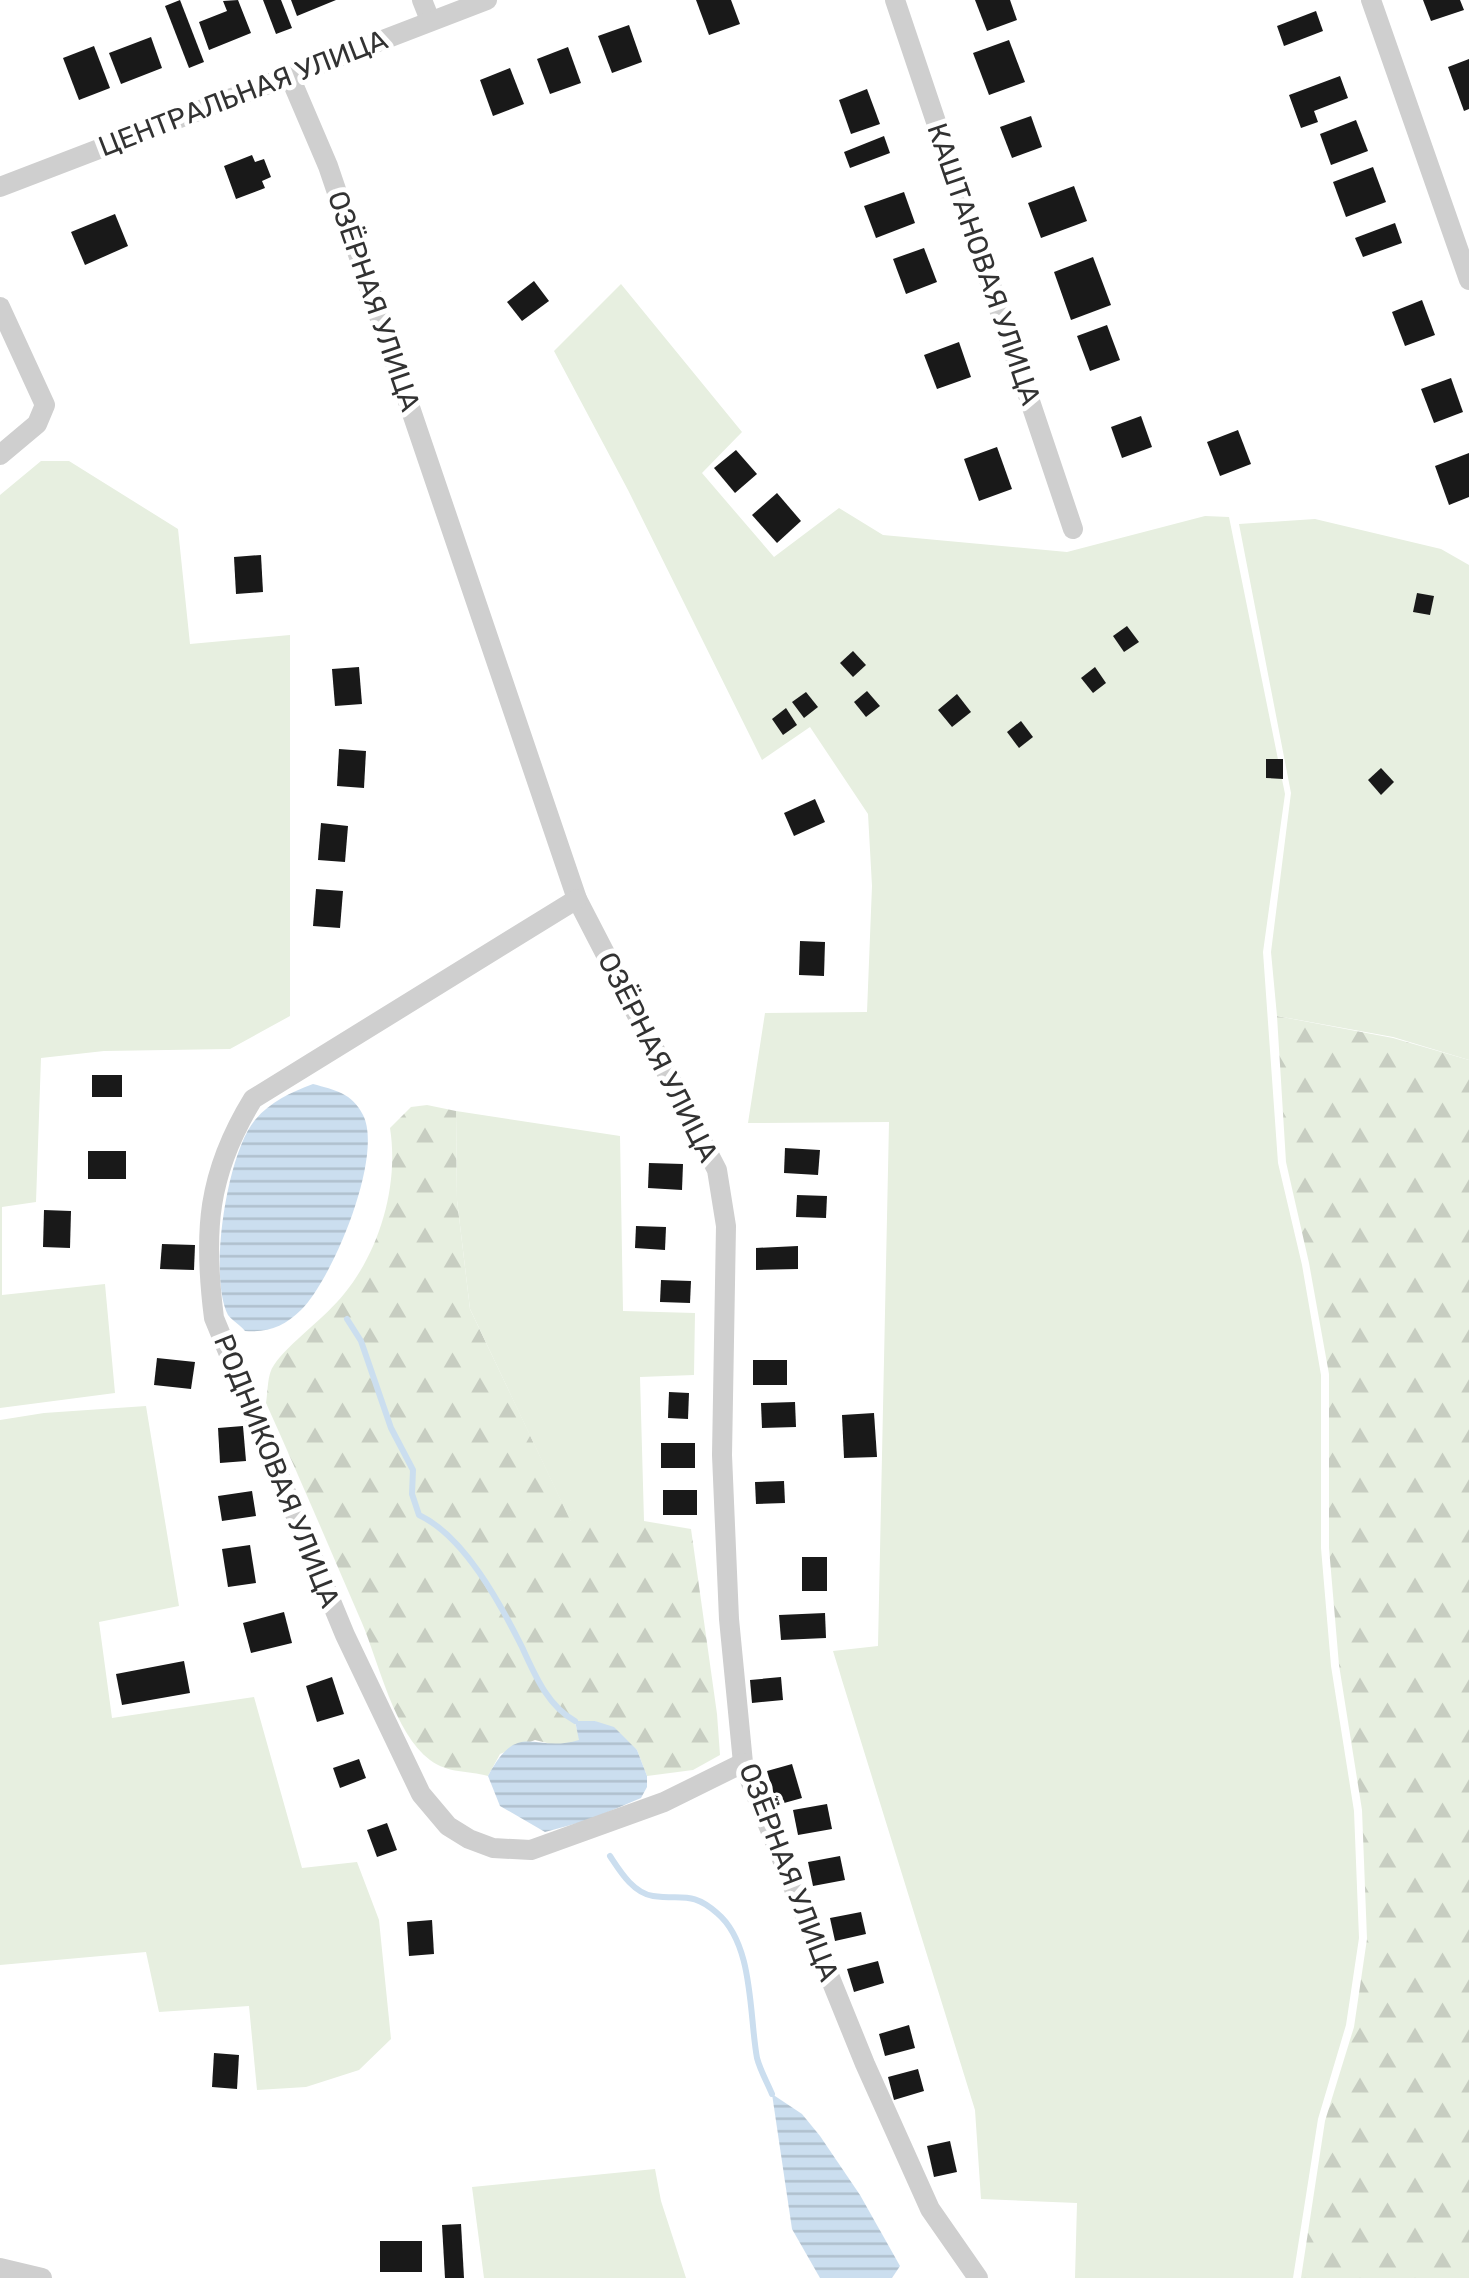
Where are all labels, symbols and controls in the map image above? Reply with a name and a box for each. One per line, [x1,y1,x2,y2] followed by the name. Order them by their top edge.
[94,23,392,163] street label: ЦЕНТРАЛЬНАЯ УЛИЦА
[920,119,1048,409] street label: КАШТАНОВАЯ УЛИЦА
[321,187,427,416] street label: ОЗЁРНАЯ УЛИЦА
[591,947,725,1168] street label: ОЗЁРНАЯ УЛИЦА
[207,1330,347,1613] street label: РОДНИКОВАЯ УЛИЦА
[732,1758,846,1986] street label: ОЗЁРНАЯ УЛИЦА

